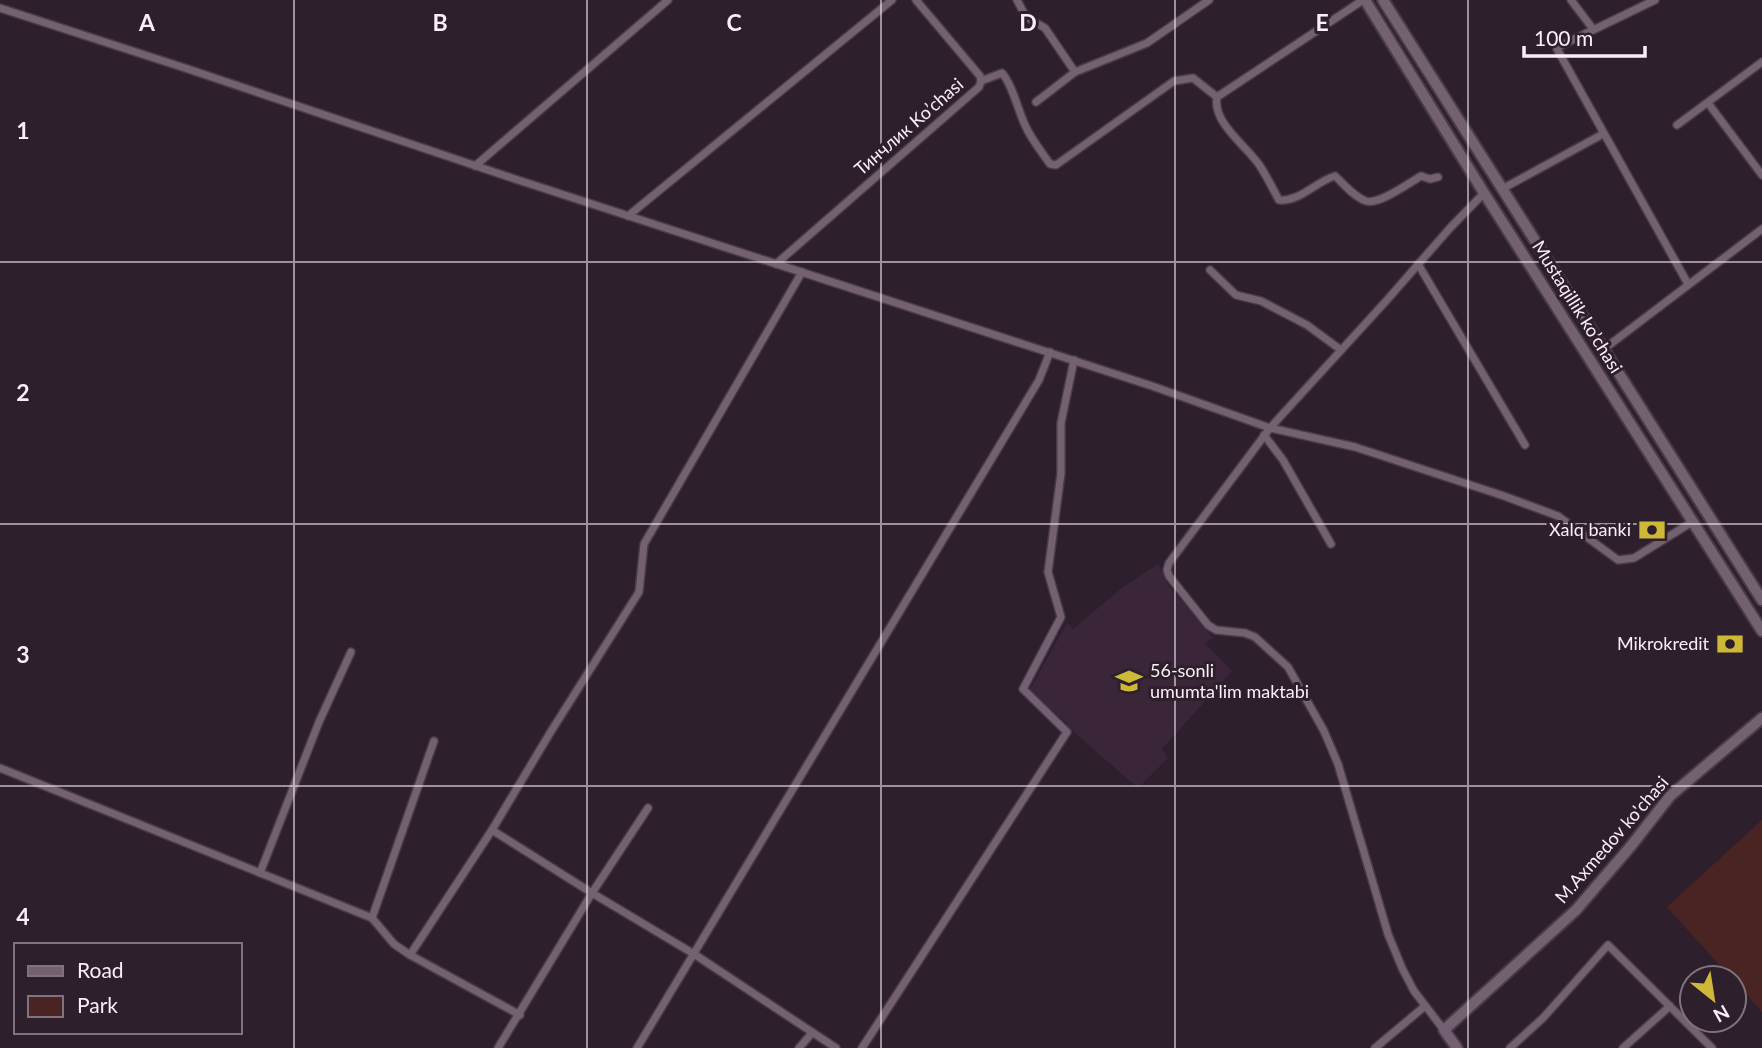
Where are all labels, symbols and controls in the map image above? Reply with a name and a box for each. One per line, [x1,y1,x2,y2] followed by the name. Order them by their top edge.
[138,8,156,36] text: A
[432,8,448,36] text: B
[726,8,742,36] text: C
[1019,8,1037,36] text: D
[1315,8,1329,36] text: E
[1524,14,1645,58] scale bar
[1534,25,1593,50] text: 100 m
[849,73,967,180] street label: Тинчлик Ko’chasi
[16,116,30,144] text: 1
[1528,236,1627,377] street label: Mustaqillik ko’chasi
[16,378,30,406] text: 2
[1637,515,1667,545] bank icon: Xalq banki
[1549,518,1631,540] place label: Xalq banki
[1715,629,1745,659] bank icon: Mikrokredit
[1617,632,1710,654] place label: Mikrokredit
[16,640,30,668] text: 3
[1150,659,1309,702] place label: 56-sonli umumta'lim maktabi
[1114,666,1144,696] school or university icon: 56-sonli umumta'lim maktabi
[1550,771,1672,907] street label: M.Axmedov ko'chasi
[16,902,30,930] text: 4
[14,943,242,1034] legend
[77,957,124,982] text: Road
[1678,964,1748,1034] north arrow
[77,992,118,1017] text: Park
[1710,1001,1734,1028] text: N

